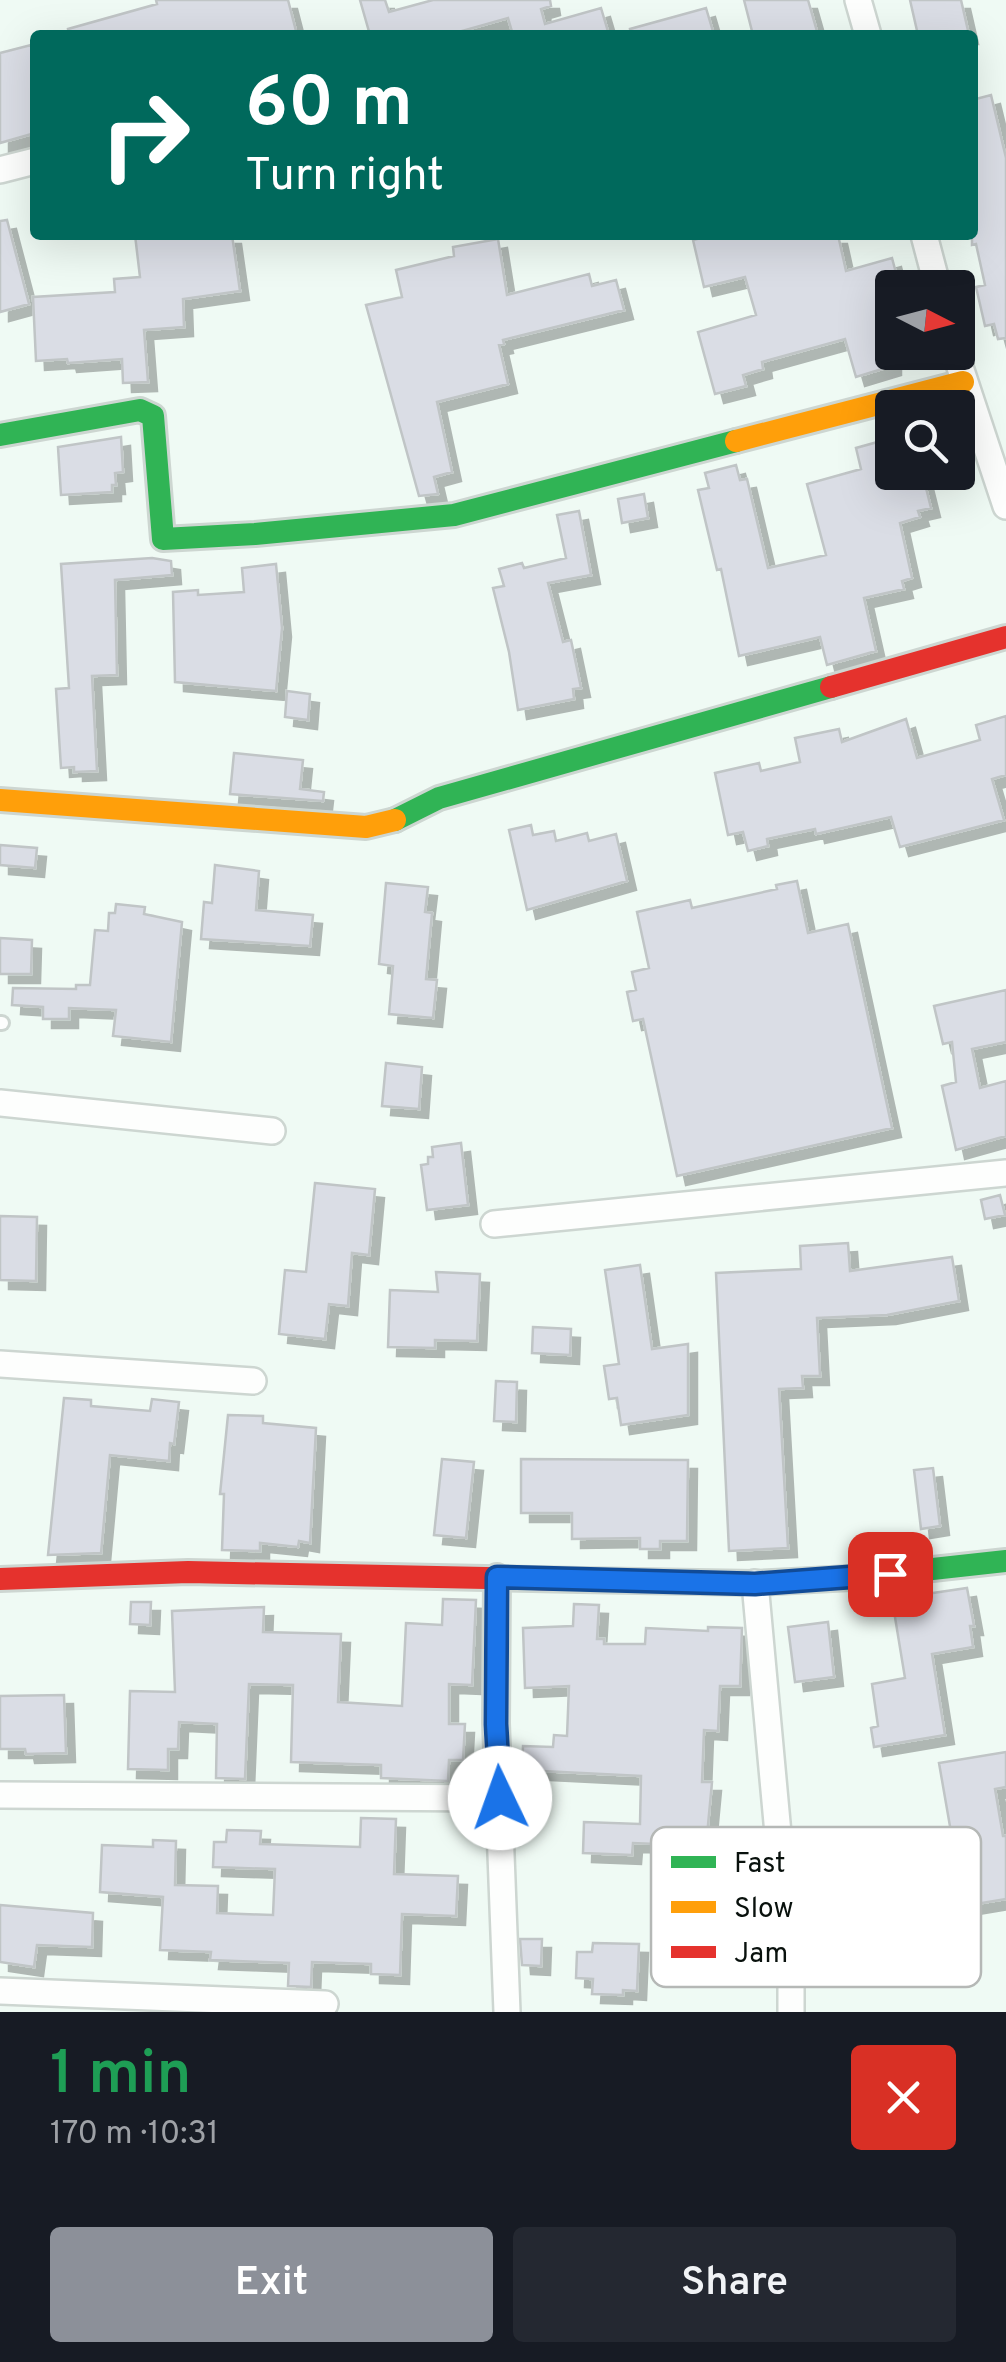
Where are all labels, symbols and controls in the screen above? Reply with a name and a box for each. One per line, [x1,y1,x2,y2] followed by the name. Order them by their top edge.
[245,62,413,151] text: 60 m
[80,70,210,200] icon: right
[245,149,444,206] text: Turn right
[875,270,975,370] north arrow
[875,270,975,490] map controls
[875,390,975,490] button: search
[848,1532,933,1617] pin
[863,1547,918,1602] icon: arrive
[448,1746,552,1850] position arrow
[651,1827,981,1987] legend
[734,1847,786,1883] text: Fast
[734,1892,793,1928] text: Slow
[734,1937,788,1973] text: Jam
[50,2039,191,2115] text: 1 min
[851,2045,956,2150] button: close
[50,2115,219,2155] text: 170 m · 10:31
[50,2227,493,2342] button: Exit
[513,2227,956,2342] button: Share

